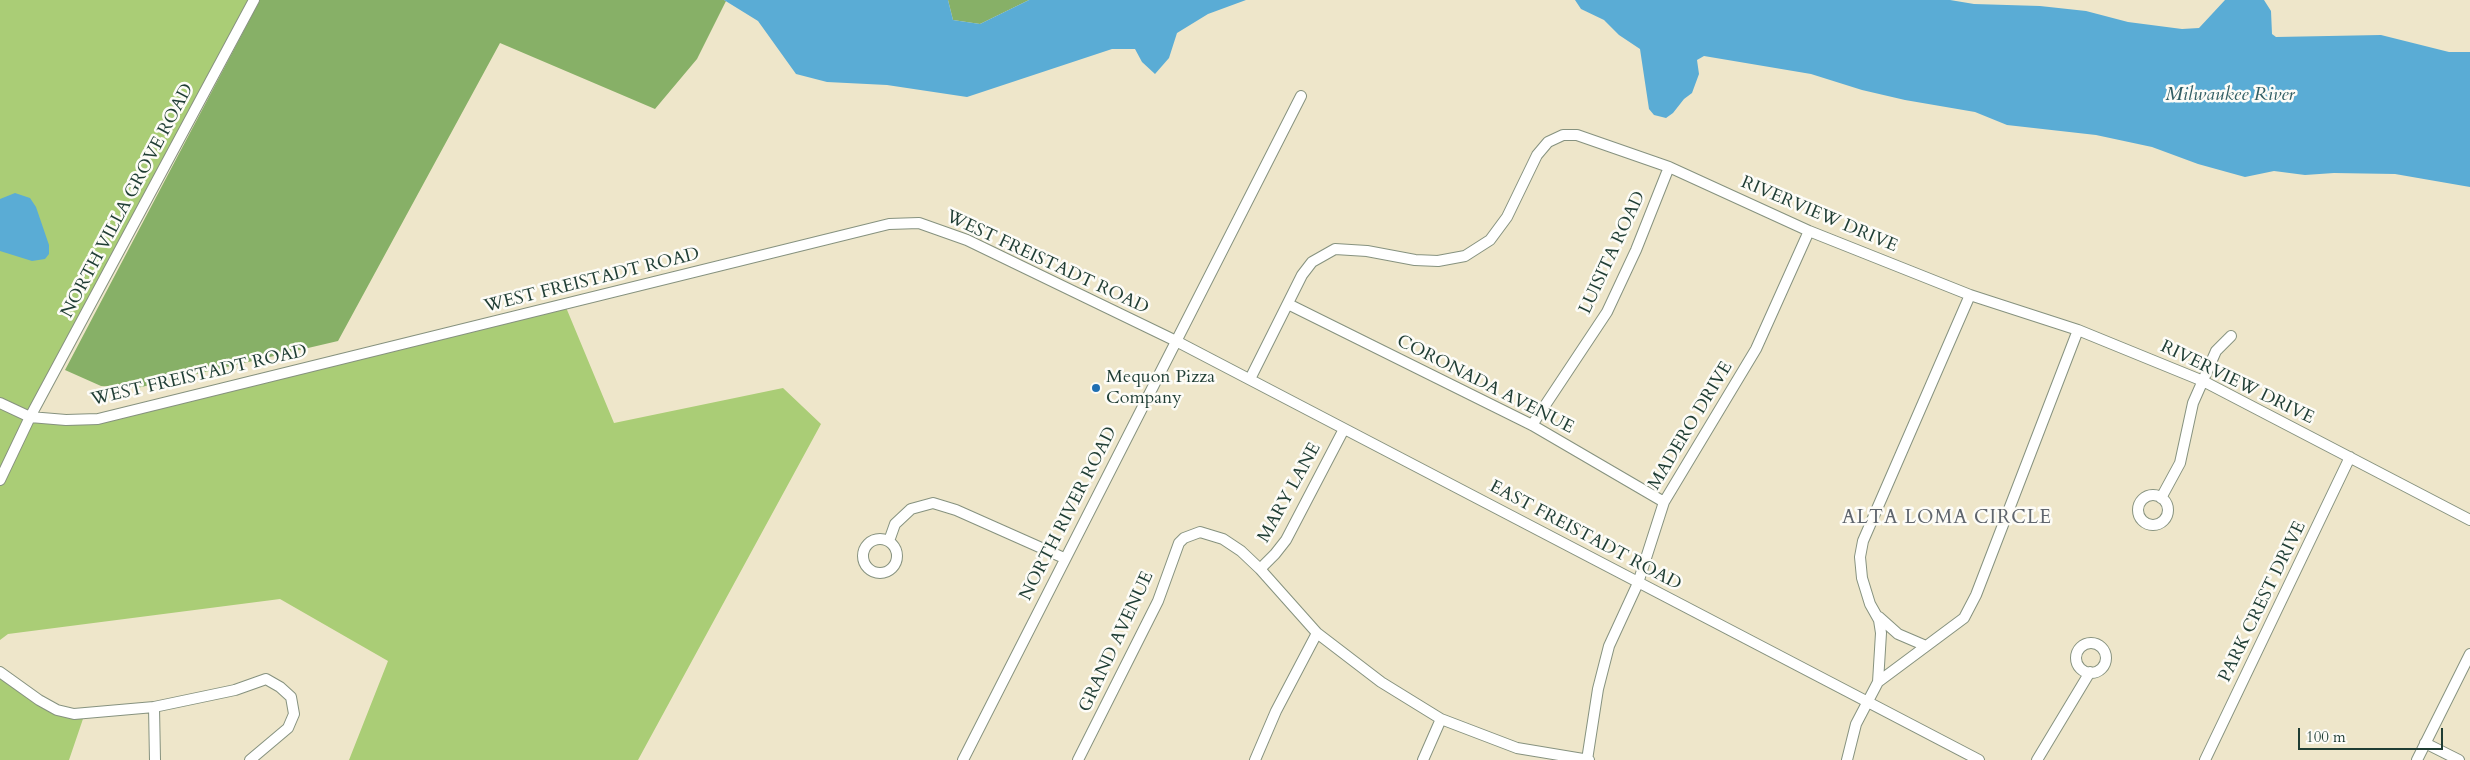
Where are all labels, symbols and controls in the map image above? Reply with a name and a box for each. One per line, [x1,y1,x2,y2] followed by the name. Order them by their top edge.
[57,80,199,322] street label: NORTH VILLA GROVE ROAD
[2165,85,2295,107] water label: Milwaukee River
[1737,172,1901,258] street label: RIVERVIEW DRIVE
[1575,188,1651,318] street label: LUISITA ROAD
[942,206,1152,320] street label: WEST FREISTADT ROAD
[482,244,702,318] street label: WEST FREISTADT ROAD
[1393,331,1577,439] street label: CORONADA AVENUE
[2157,336,2317,430] street label: RIVERVIEW DRIVE
[89,341,309,411] street label: WEST FREISTADT ROAD
[1644,358,1738,494] street label: MADERO DRIVE
[1106,367,1215,409] place label: Mequon Pizza Company
[1090,382,1102,394] marker: Mequon Pizza Company
[1016,423,1122,605] street label: NORTH RIVER ROAD
[1254,439,1326,547] street label: MARY LANE
[1485,476,1685,596] street label: EAST FREISTADT ROAD
[1840,508,2054,530] district label: ALTA LOMA CIRCLE
[2215,518,2311,686] street label: PARK CREST DRIVE
[1075,568,1159,716] street label: GRAND AVENUE
[2300,718,2445,750] scale bar
[2306,727,2346,747] text: 100 m

